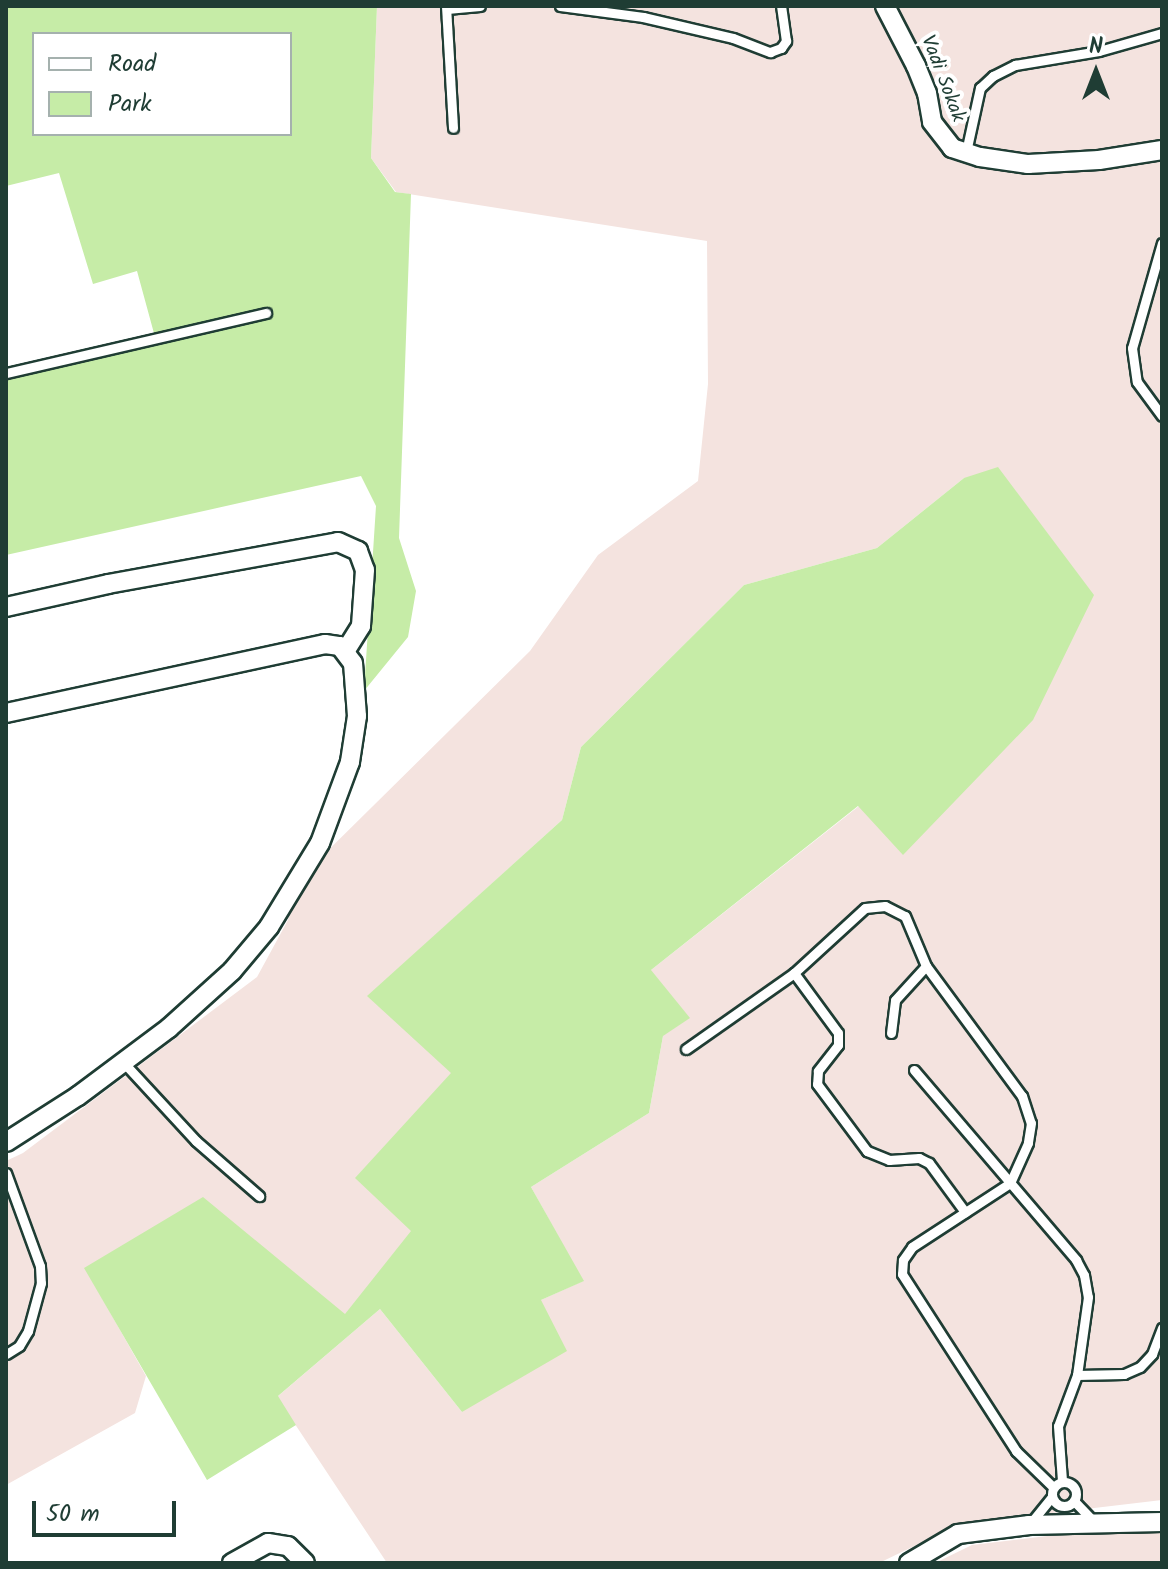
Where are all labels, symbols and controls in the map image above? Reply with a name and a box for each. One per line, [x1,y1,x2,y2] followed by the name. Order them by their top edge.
[1089,30,1103,65] text: N
[32,32,292,136] legend
[915,32,969,126] street label: Vadi Sokak
[1056,32,1136,112] north arrow
[108,45,156,84] text: Road
[108,85,152,124] text: Park
[36,1485,180,1535] scale bar
[46,1495,100,1534] text: 50 m

